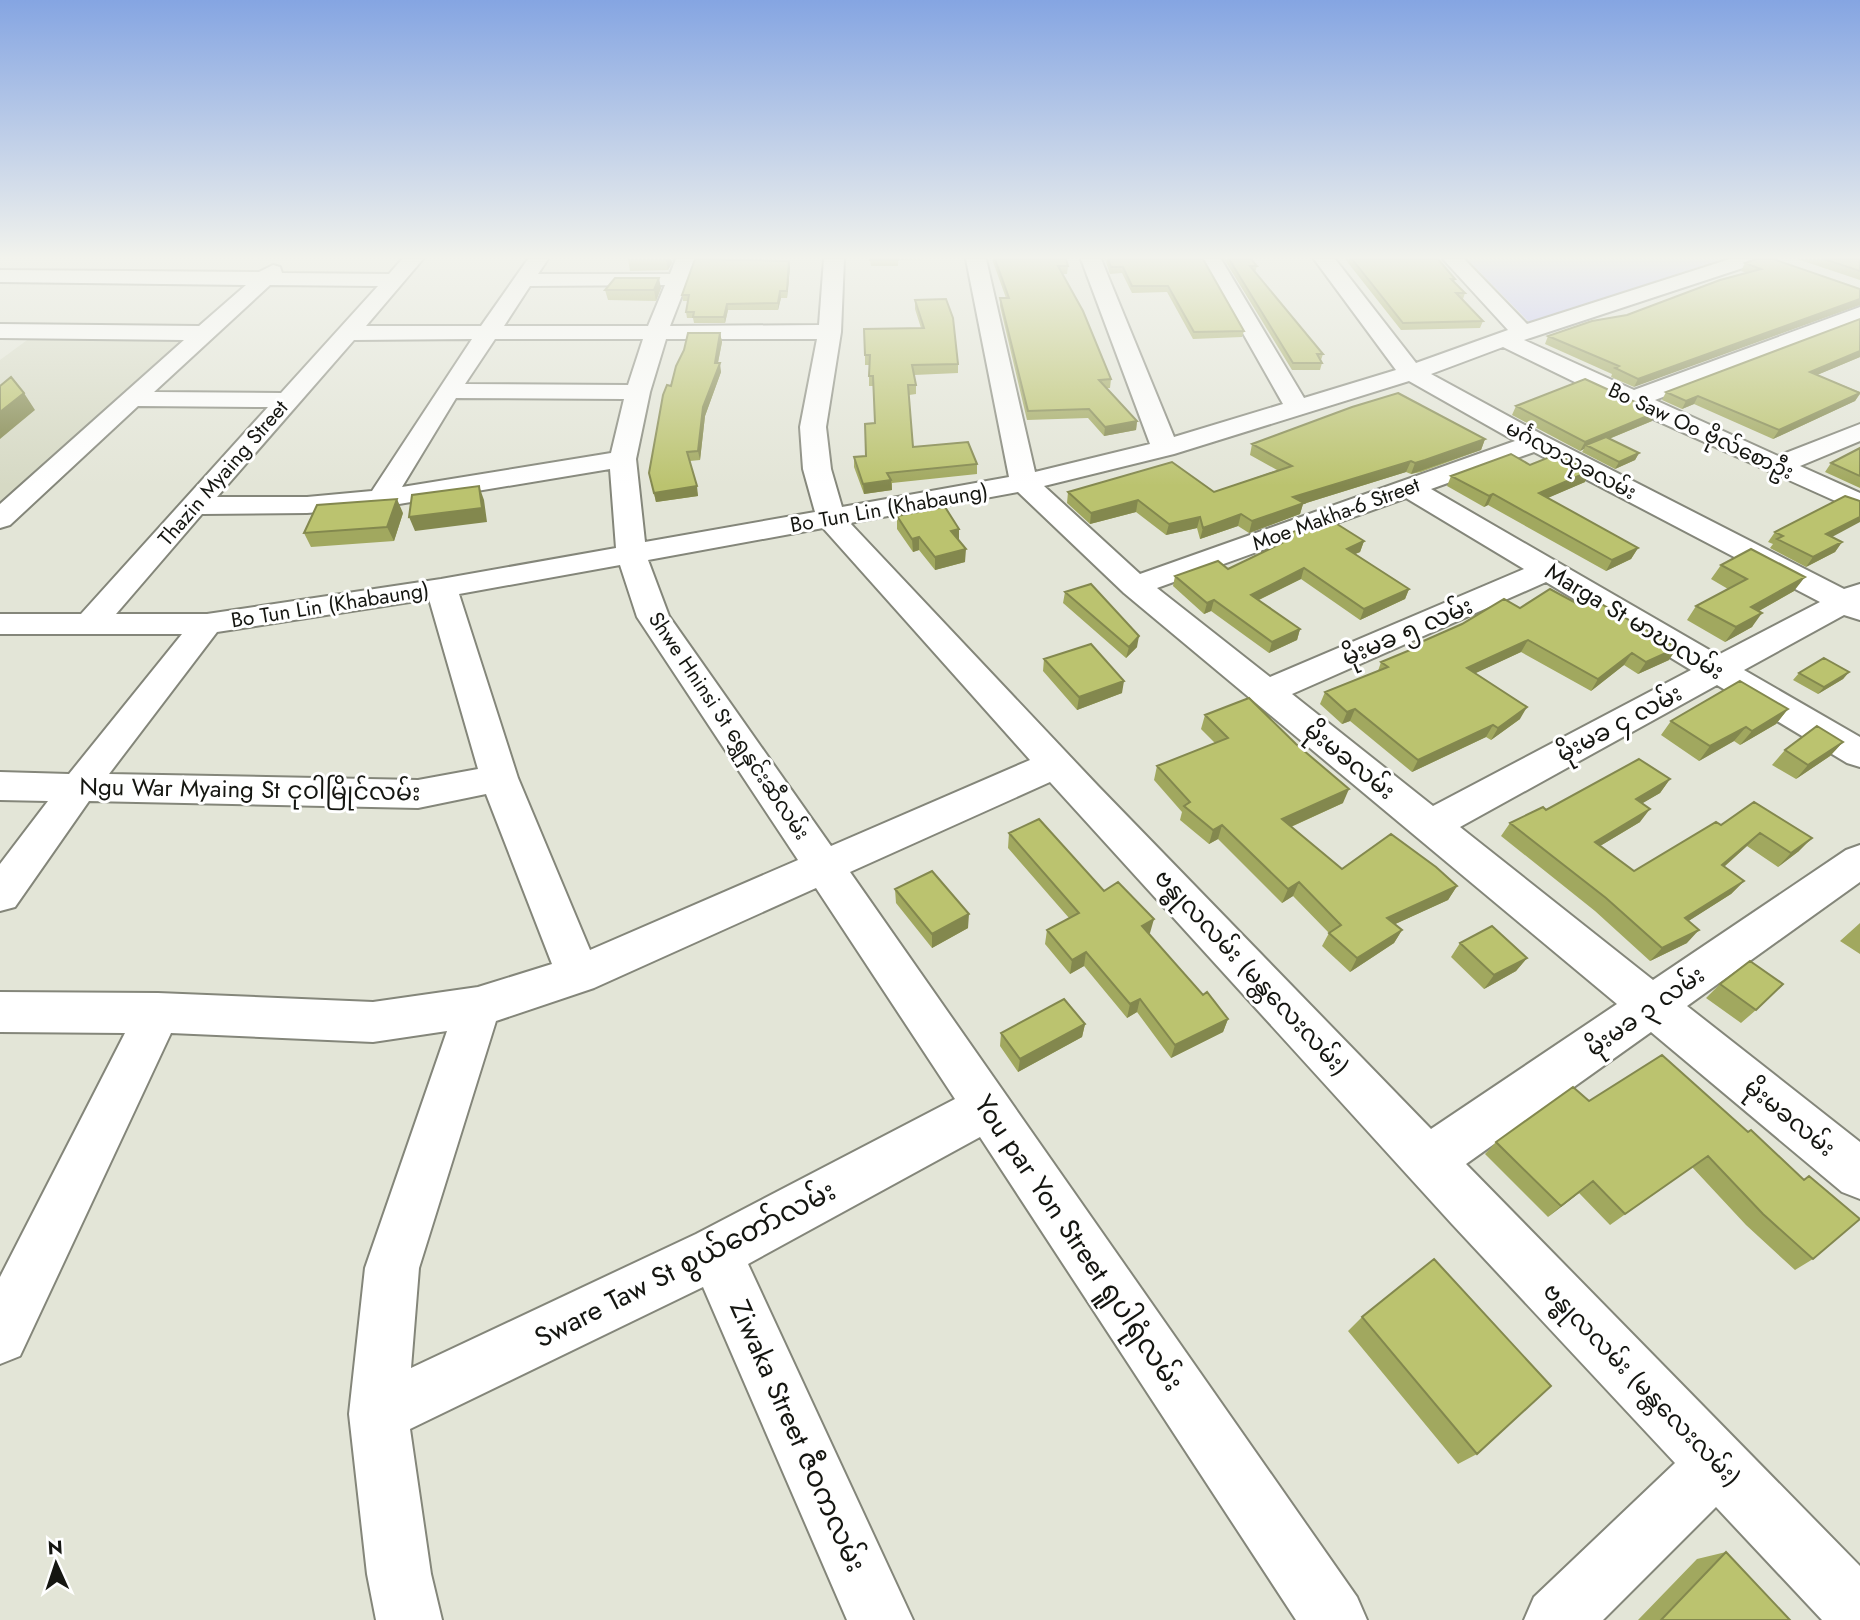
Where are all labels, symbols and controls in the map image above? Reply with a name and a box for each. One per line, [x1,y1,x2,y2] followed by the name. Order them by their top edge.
[1602,374,1799,489] street label: Bo Saw Oo ဗိုလ်စောဦး
[151,394,295,552] street label: Thazin Myaing Street
[1499,412,1642,509] street label: မင်္ဂလာသုခလမ်း
[1248,470,1424,558] street label: Moe Makha-6 Street
[788,476,990,540] street label: Bo Tun Lin (Khabaung)
[1539,554,1731,688] street label: Marga St မာဃလမ်း
[229,575,431,635] street label: Bo Tun Lin (Khabaung)
[1336,588,1479,676] street label: မိုးမခ ၅ လမ်း
[640,605,818,847] street label: Shwe Hninsi St ရွှေနှင်းဆီလမ်း
[1550,675,1689,773] street label: မိုးမခ ၄ လမ်း
[1296,712,1403,809] street label: မိုးမခလမ်း
[79,769,421,811] street label: Ngu War Myaing St ငုဝါမြိုင်လမ်း
[1145,861,1357,1085] street label: ဗန္ဓုလလမ်း (မန္တလေးလမ်း)
[1579,957,1713,1066] street label: မိုးမခ ၃ လမ်း
[1736,1069,1843,1166] street label: မိုးမခလမ်း
[963,1087,1194,1401] street label: You par Yon Street ရူပါရုံလမ်း
[527,1170,843,1359] street label: Sware Taw St စွယ်တော်လမ်း
[1533,1274,1749,1496] street label: ဗန္ဓုလလမ်း (မန္တလေးလမ်း)
[719,1293,877,1579] street label: Ziwaka Street ဇီဝကလမ်း
[21,1529,91,1599] north arrow
[47,1534,63,1561] text: N

